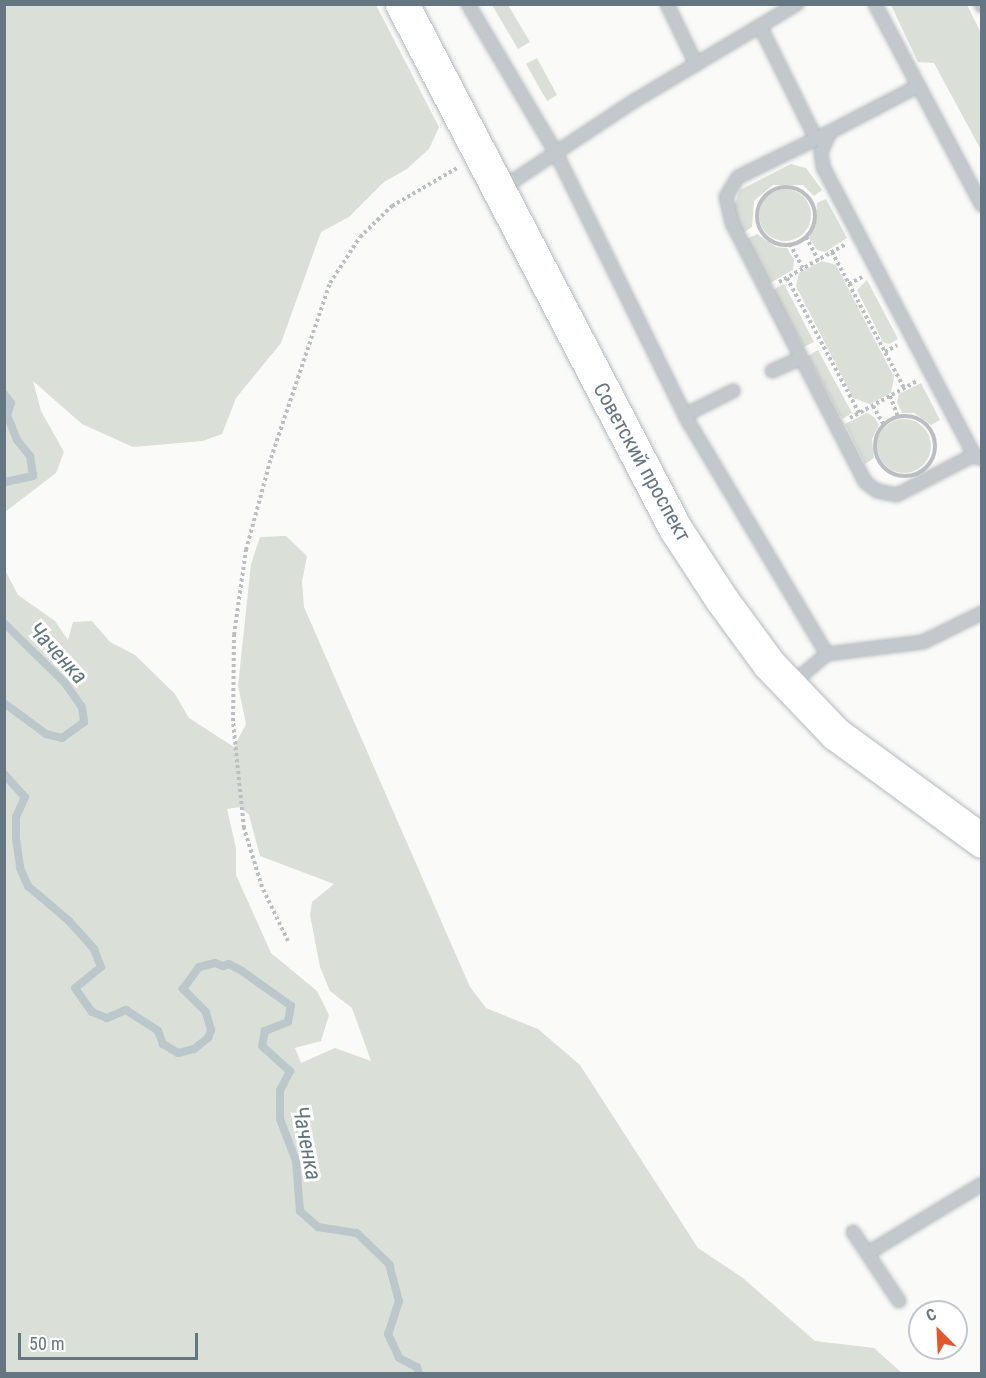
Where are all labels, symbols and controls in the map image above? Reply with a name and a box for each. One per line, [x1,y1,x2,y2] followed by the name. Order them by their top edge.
[588,378,696,546] street label: Советский проспект
[23,617,93,689] water label: Чаченка
[287,1104,327,1182] water label: Чаченка
[908,1300,968,1360] north arrow
[923,1304,939,1325] text: С
[21,1321,201,1359] scale bar
[29,1333,64,1354] text: 50 m

